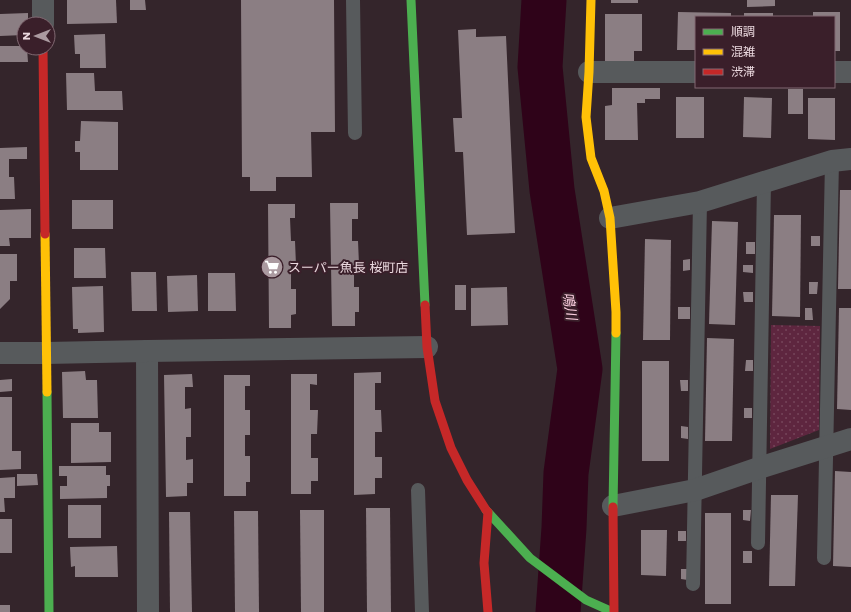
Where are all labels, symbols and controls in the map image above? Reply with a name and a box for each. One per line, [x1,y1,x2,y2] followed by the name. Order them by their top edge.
[16,16,56,56] north arrow
[695,16,835,88] legend
[731,23,755,40] text: 順調
[18,32,34,40] text: N
[731,43,755,60] text: 混雑
[731,63,755,80] text: 渋滞
[259,254,285,280] supermarket icon: スーパー魚長 桜町店
[288,258,408,277] place label: スーパー魚長 桜町店
[558,291,582,323] water label: 鳴川

